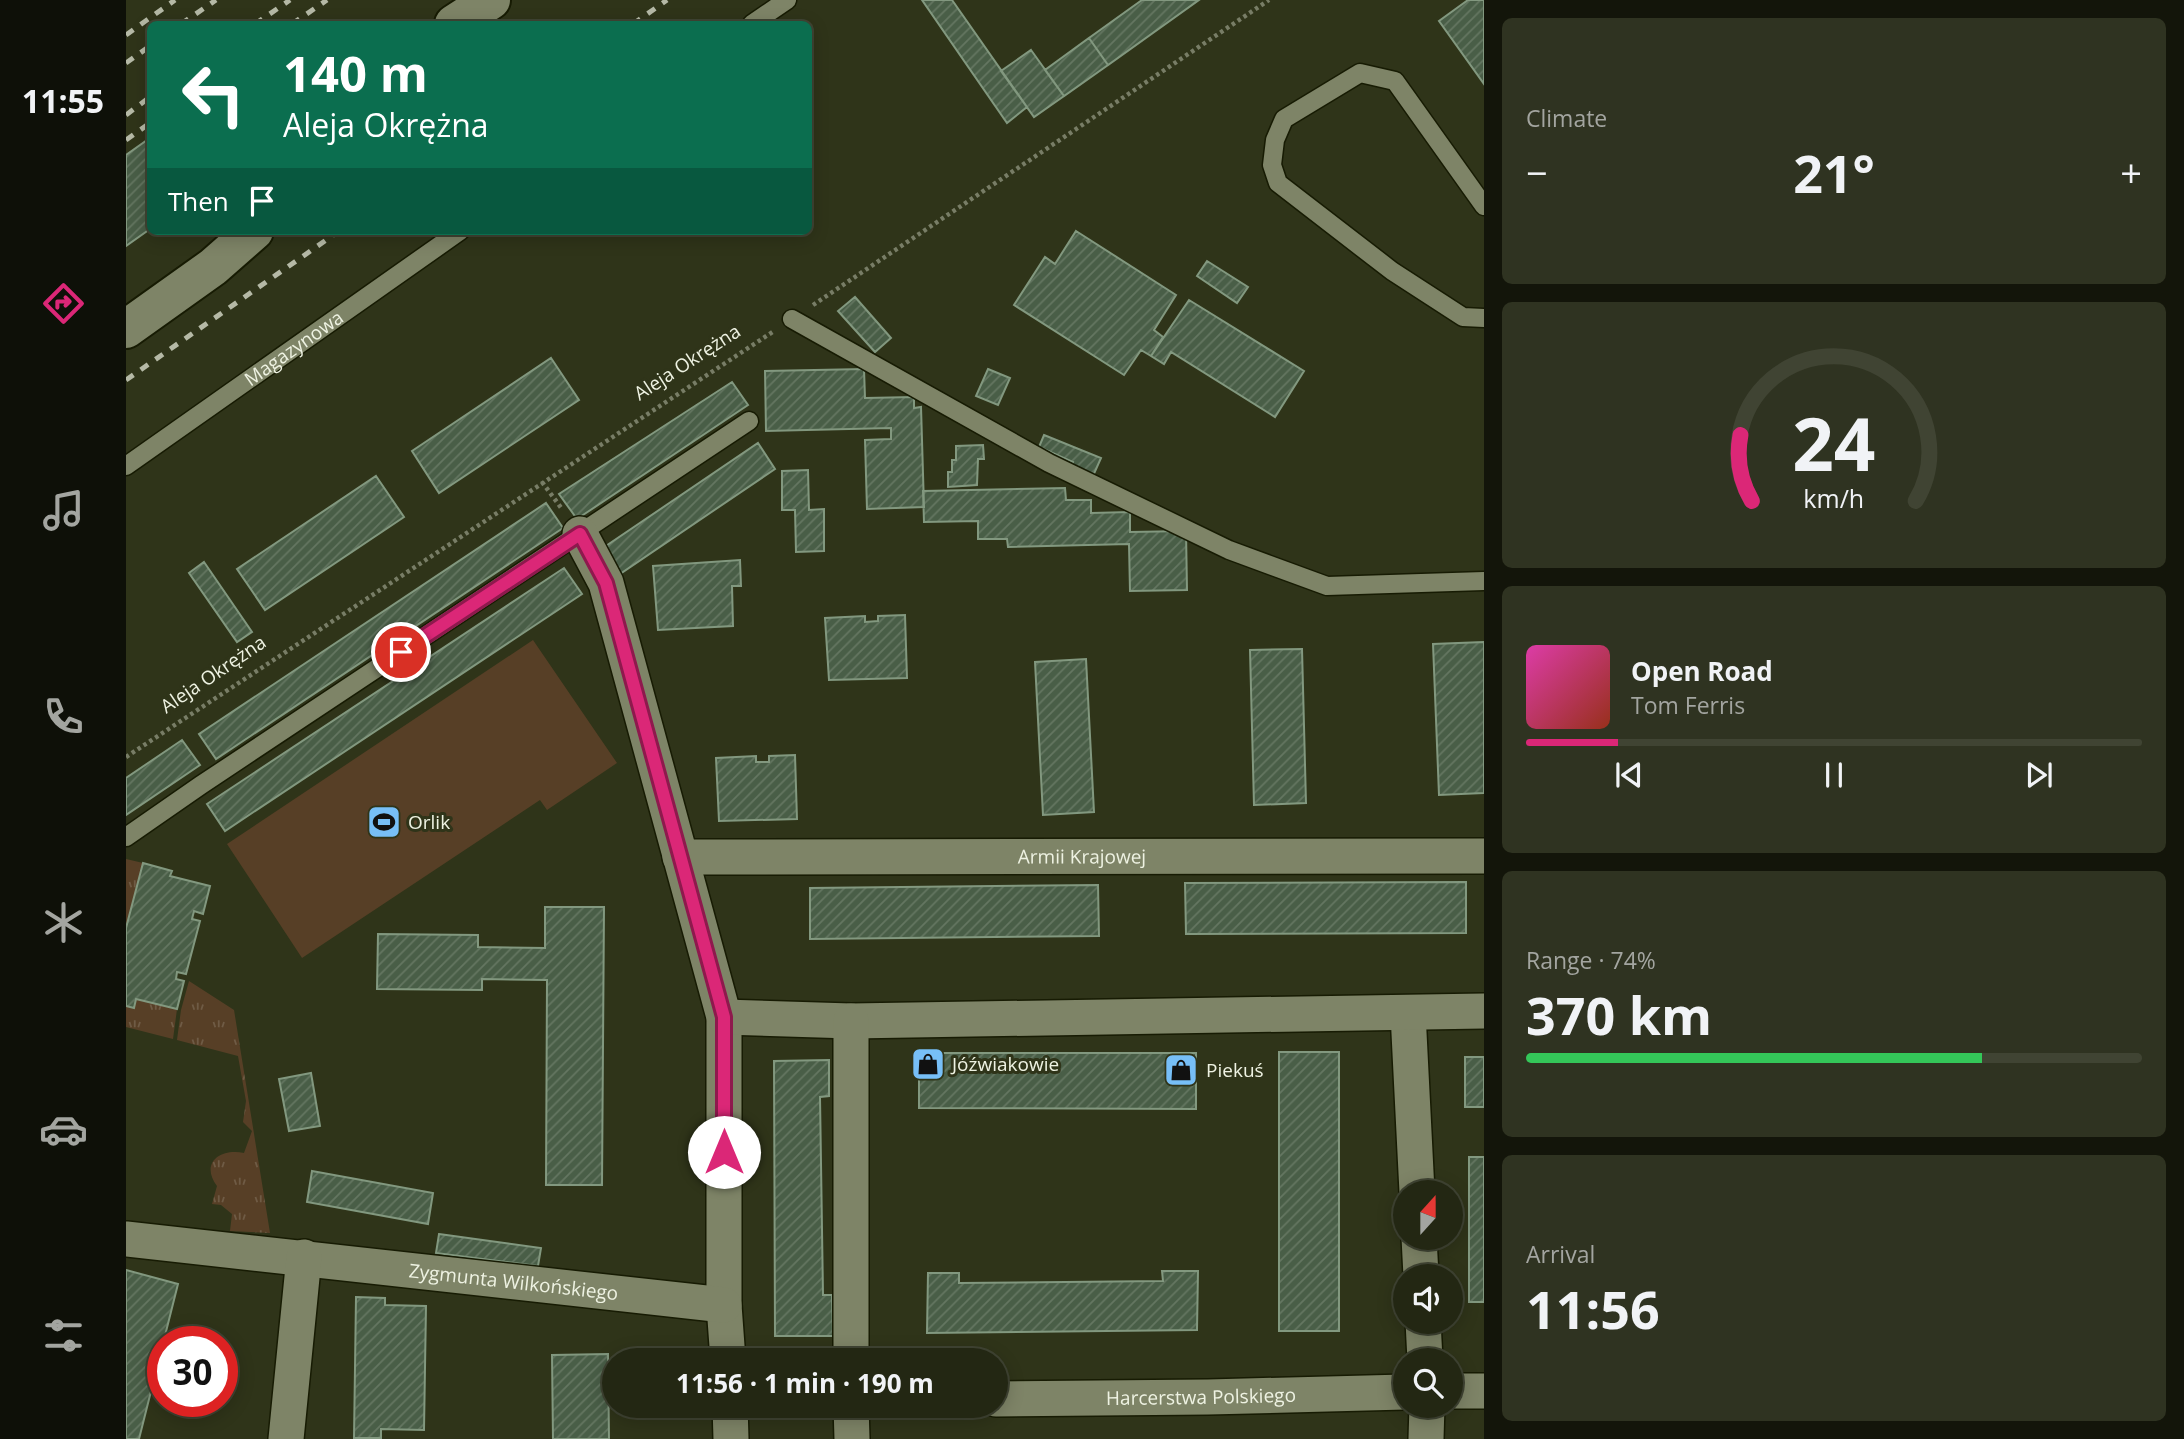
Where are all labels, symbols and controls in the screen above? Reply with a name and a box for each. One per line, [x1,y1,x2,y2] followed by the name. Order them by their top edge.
[283,40,428,106] text: 140 m
[168,49,259,140] icon: left
[22,79,104,122] text: 11:55
[1526,102,1607,134] text: Climate
[283,103,489,146] text: Aleja Okrężna
[1793,137,1875,208] text: 21°
[1526,146,1548,198] text: −
[2120,146,2142,198] text: +
[243,182,281,220] icon: arrive
[168,183,229,219] text: Then
[39,279,88,328] icon: directions
[239,304,348,392] street label: Magazynowa
[629,318,745,406] street label: Aleja Okrężna
[1792,394,1876,493] text: 24
[1804,481,1864,515] text: km/h
[39,486,88,535] icon: music
[371,622,431,682] pin
[155,629,271,719] street label: Aleja Okrężna
[382,633,420,671] icon: arrive
[1631,653,1773,689] text: Open Road
[1631,689,1745,721] text: Tom Ferris
[39,692,88,741] icon: phone
[1610,756,1648,794] icon: previous
[1815,756,1853,794] icon: pause
[2020,756,2058,794] icon: next
[365,803,403,841] sports icon: Orlik
[408,809,450,835] place label: Orlik
[1018,843,1146,870] street label: Armii Krajowej
[39,898,88,947] icon: climate
[1526,944,1656,976] text: Range · 74%
[1526,979,1712,1050] text: 370 km
[909,1045,947,1083] shop icon: Jóźwiakowie
[950,1051,1059,1077] place label: Jóźwiakowie
[1162,1051,1200,1089] shop icon: Piekuś
[1206,1057,1264,1083] place label: Piekuś
[39,1105,88,1154] icon: car
[687,1115,761,1189] position arrow
[1393,1180,1463,1250] north arrow
[1393,1180,1463,1418] map controls
[1526,1238,1595,1270] text: Arrival
[408,1257,620,1306] street label: Zygmunta Wilkońskiego
[1393,1264,1463,1334] button: sound
[1526,1273,1660,1344] text: 11:56
[39,1311,88,1360] icon: filters
[147,1326,238,1417] speed limit sign: 30
[1393,1348,1463,1418] button: search
[676,1365,934,1401] text: 11:56 · 1 min · 190 m
[1106,1382,1296,1411] street label: Harcerstwa Polskiego

